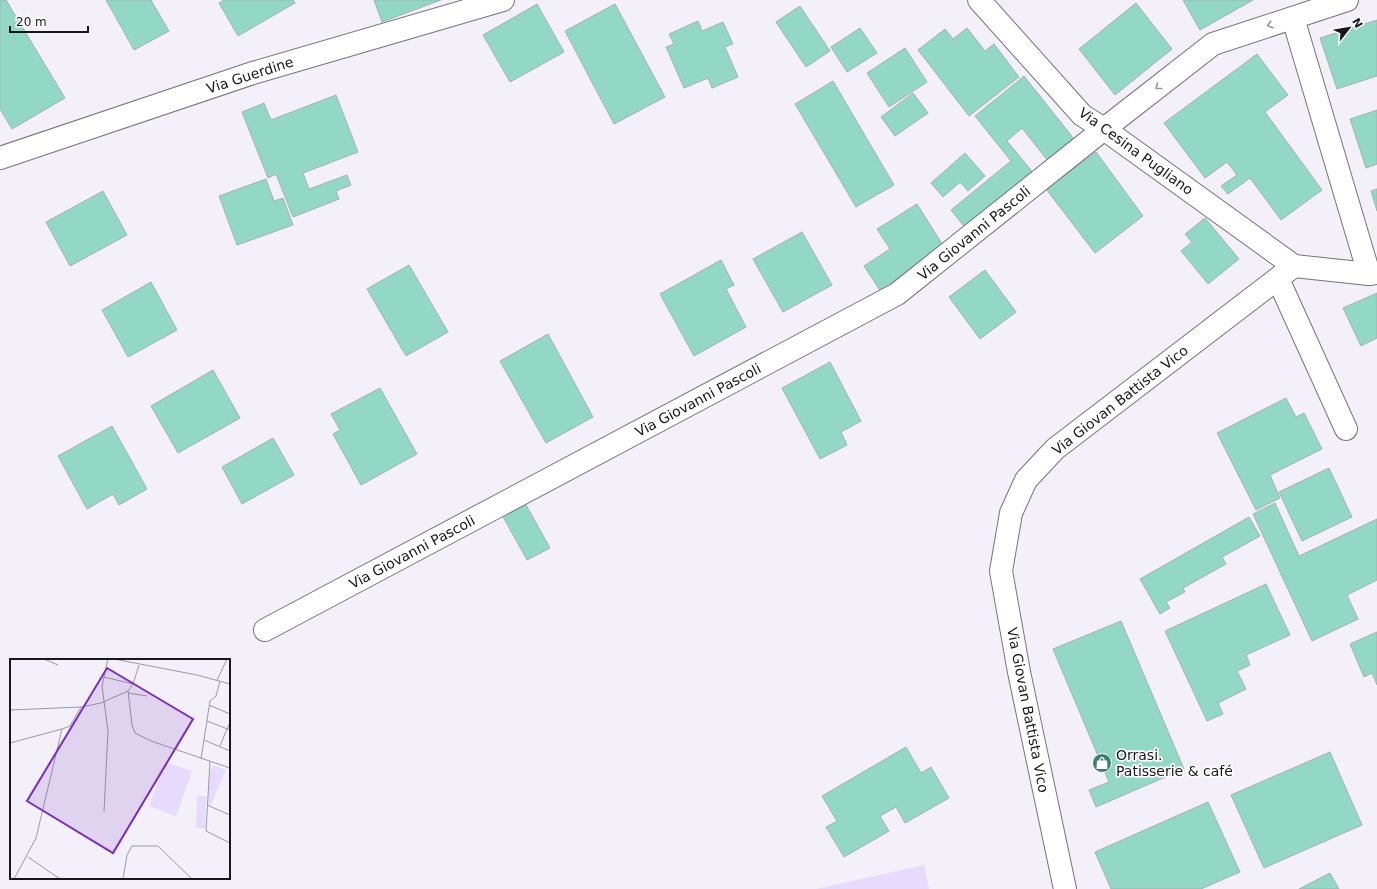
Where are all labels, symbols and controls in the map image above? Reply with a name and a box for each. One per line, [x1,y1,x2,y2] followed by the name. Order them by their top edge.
[10,8,88,34] scale bar
[1329,8,1369,48] north arrow
[16,15,47,29] text: 20 m
[1349,16,1365,30] text: N
[1267,21,1274,29] one-way arrow
[205,53,295,97] street label: Via Guerdine
[1155,82,1162,90] one-way arrow
[1076,104,1196,198] street label: Via Cesina Pugliano
[914,183,1034,283] street label: Via Giovanni Pascoli
[1049,342,1191,458] street label: Via Giovan Battista Vico
[632,360,764,440] street label: Via Giovanni Pascoli
[346,512,478,592] street label: Via Giovanni Pascoli
[1004,626,1052,794] street label: Via Giovan Battista Vico
[10,659,230,879] inset map
[1116,747,1233,779] place label: Orrasi. Patisserie & café
[1091,752,1113,774] shop icon: Orrasi. Patisserie & café

